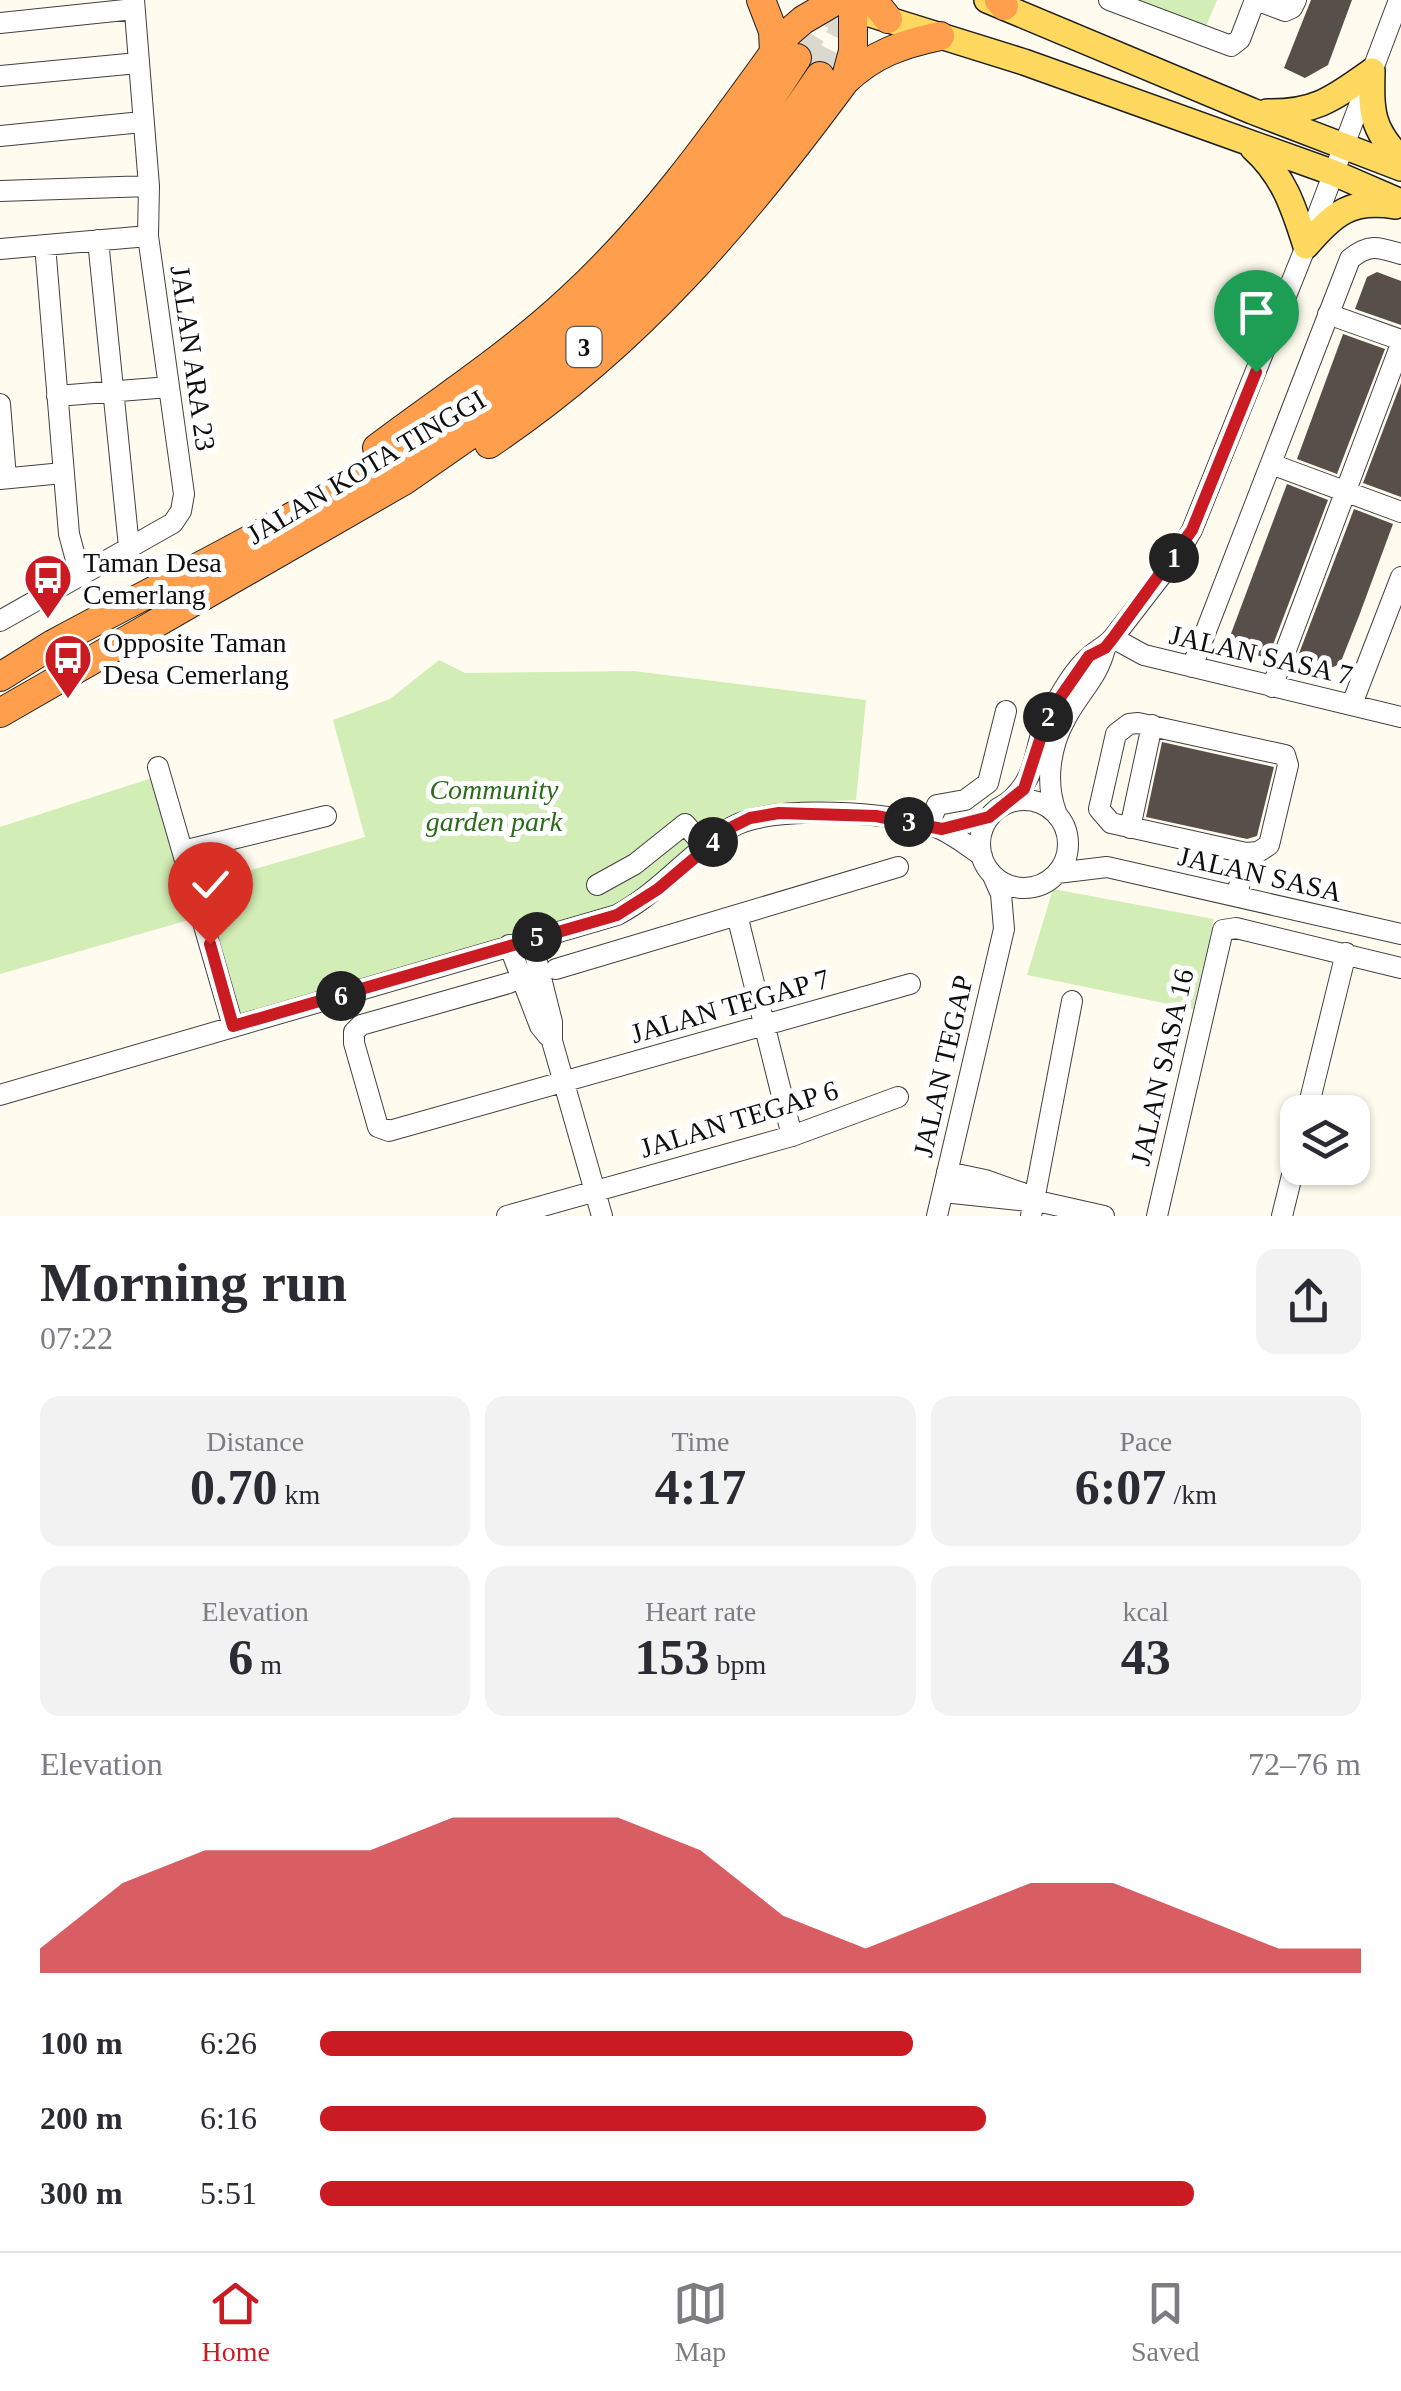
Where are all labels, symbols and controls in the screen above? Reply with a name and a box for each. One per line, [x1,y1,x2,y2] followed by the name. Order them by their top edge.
[165,263,221,453] street label: JALAN ARA 23
[1214,270,1299,373] pin
[1229,285,1284,340] icon: arrive
[566,327,602,367] road number: 3
[241,384,491,550] street label: JALAN KOTA TINGGI
[1149,533,1199,583] pin: 1
[1167,542,1181,573] text: 1
[83,547,222,610] place label: Taman Desa Cemerlang
[22,552,74,620] bus stop icon: Taman Desa Cemerlang
[1167,619,1355,691] street label: JALAN SASA 7
[103,627,289,690] place label: Opposite Taman Desa Cemerlang
[42,632,94,700] bus stop icon: Opposite Taman Desa Cemerlang
[1023,692,1073,742] pin: 2
[1041,701,1055,732] text: 2
[426,774,563,837] park label: Community garden park
[884,797,934,847] pin: 3
[902,806,916,837] text: 3
[688,817,738,867] pin: 4
[706,826,720,857] text: 4
[1175,840,1346,908] street label: JALAN SASA
[168,842,253,945] pin
[183,857,238,912] icon: check
[512,912,562,962] pin: 5
[530,921,544,952] text: 5
[627,963,833,1049] street label: JALAN TEGAP 7
[1124,966,1200,1168] street label: JALAN SASA 16
[316,971,366,1021] pin: 6
[907,972,979,1160] street label: JALAN TEGAP
[334,980,348,1011] text: 6
[636,1074,842,1164] street label: JALAN TEGAP 6
[1280,1095,1370,1185] map controls
[1280,1095,1370,1185] button: layers
[1256,1249,1361,1354] button: share
[40,1252,347,1313] text: Morning run
[40,1320,113,1356] text: 07:22
[206,1426,304,1457] text: Distance
[671,1426,730,1457] text: Time
[1119,1426,1172,1457] text: Pace
[190,1459,278,1515] text: 0.70
[655,1459,746,1515] text: 4:17
[1075,1459,1166,1515] text: 6:07
[278,1479,320,1510] text: km
[1166,1479,1217,1510] text: /km
[202,1596,309,1627] text: Elevation
[645,1596,756,1627] text: Heart rate
[1123,1596,1169,1627] text: kcal
[228,1629,253,1685] text: 6
[635,1629,710,1685] text: 153
[1121,1629,1171,1685] text: 43
[253,1649,282,1680] text: m
[710,1649,766,1680] text: bpm
[40,1746,163,1782] text: Elevation
[1248,1746,1361,1782] text: 72–76 m
[40,2025,123,2061] text: 100 m
[200,2025,257,2061] text: 6:26
[40,2100,123,2136] text: 200 m
[200,2100,257,2136] text: 6:16
[40,2175,123,2211] text: 300 m
[200,2175,257,2211] text: 5:51
[202,2276,270,2368] tab: Home
[673,2276,728,2368] tab: Map
[1131,2276,1199,2368] tab: Saved

